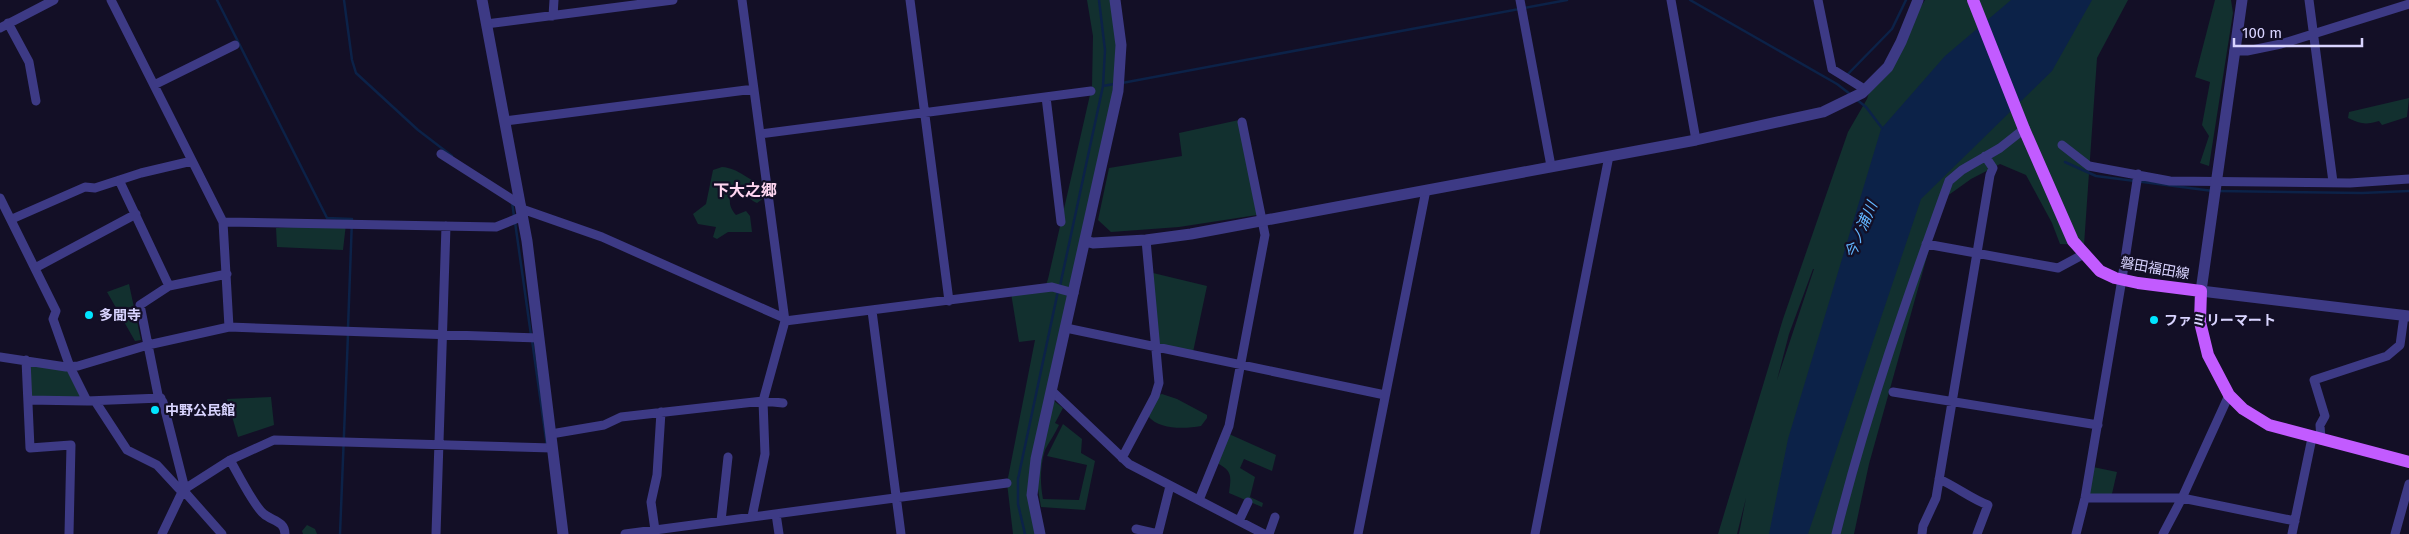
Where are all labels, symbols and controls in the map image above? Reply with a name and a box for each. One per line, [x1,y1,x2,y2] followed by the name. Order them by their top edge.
[2234,15,2362,47] scale bar
[2242,24,2282,42] text: 100 m
[713,181,777,200] district label: 下大之郷
[1841,197,1882,261] water label: 今ノ浦川
[2119,254,2191,283] street label: 磐田福田線
[99,307,141,324] place label: 多聞寺
[83,309,95,321] marker: 多聞寺
[2164,312,2276,329] place label: ファミリーマート
[2148,314,2160,326] marker: ファミリーマート
[165,402,235,419] place label: 中野公民館
[149,404,161,416] marker: 中野公民館

